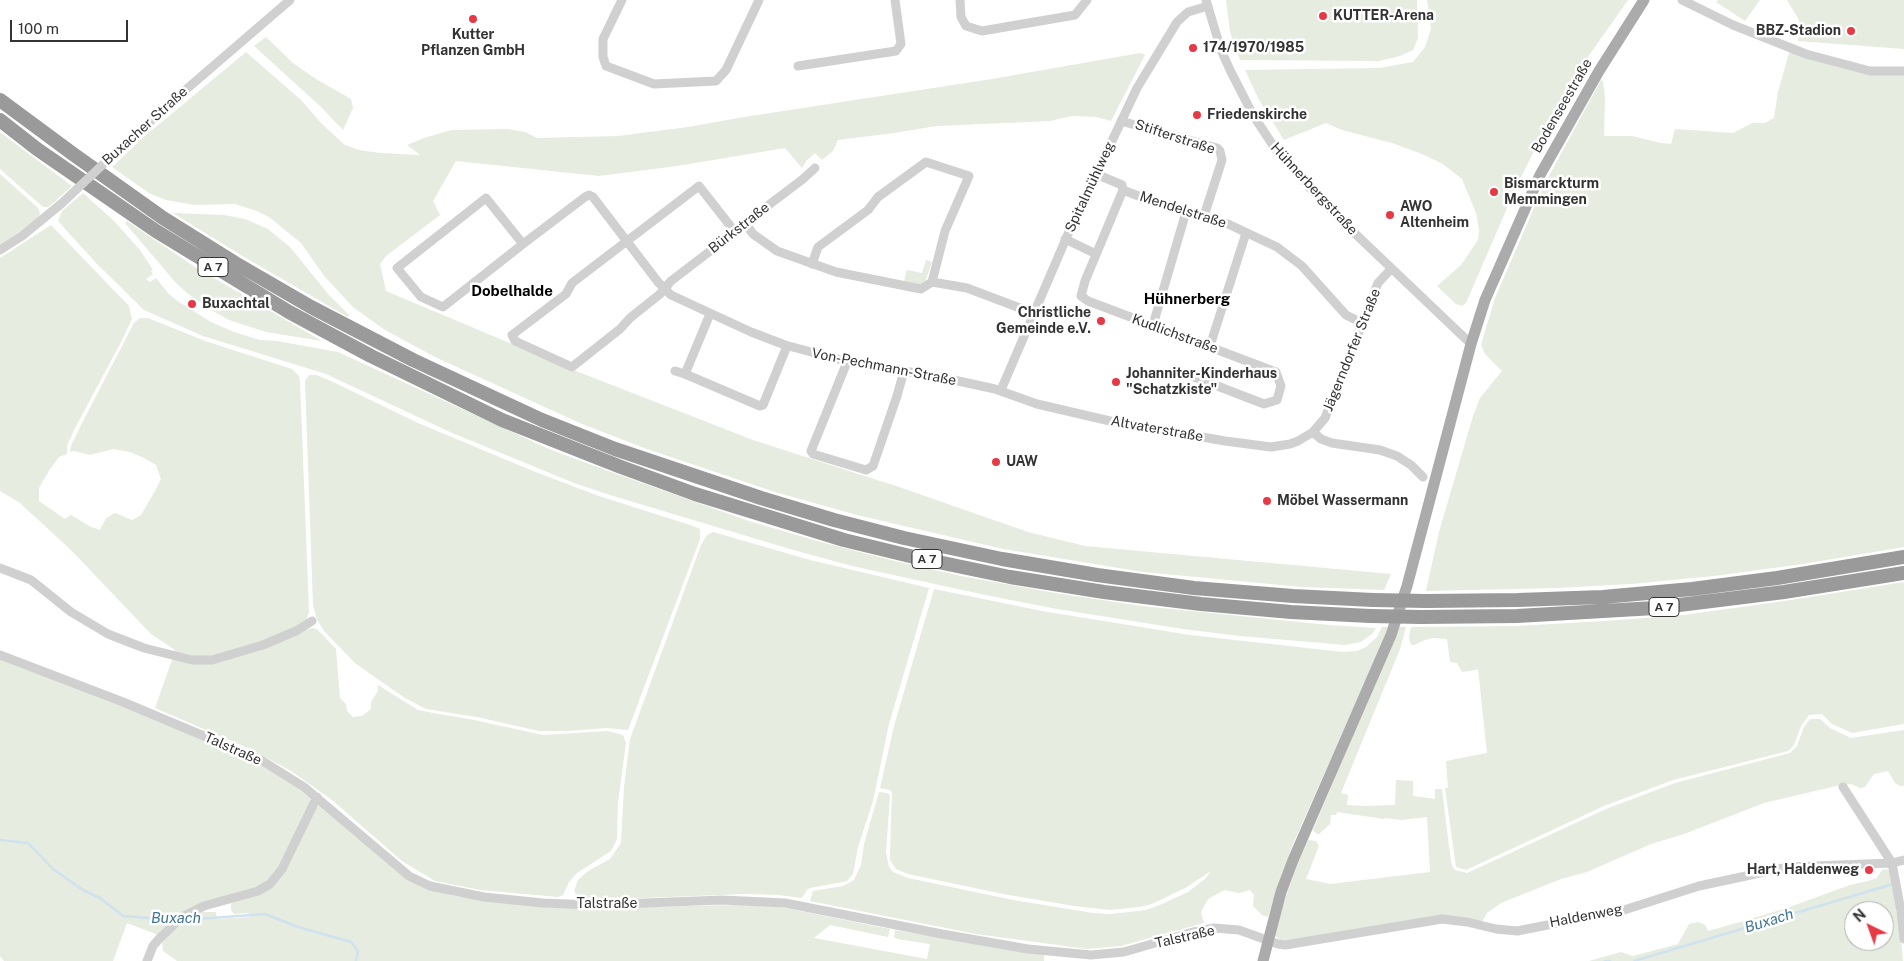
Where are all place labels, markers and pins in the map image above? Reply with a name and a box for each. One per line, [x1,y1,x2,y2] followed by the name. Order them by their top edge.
[1333,8,1434,24] place label: KUTTER-Arena
[1317,10,1329,22] marker: KUTTER-Arena
[467,13,479,25] marker: Kutter Pflanzen GmbH
[1756,23,1841,39] place label: BBZ-Stadion
[1845,25,1857,37] marker: BBZ-Stadion
[421,27,525,59] place label: Kutter Pflanzen GmbH
[1203,40,1304,56] place label: 174/1970/1985
[1187,42,1199,54] marker: 174/1970/1985
[1207,107,1307,123] place label: Friedenskirche
[1191,109,1203,121] marker: Friedenskirche
[1504,176,1599,208] place label: Bismarckturm Memmingen
[1488,186,1500,198] marker: Bismarckturm Memmingen
[1400,199,1469,232] place label: AWO Altenheim
[1384,209,1396,221] marker: AWO Altenheim
[202,296,270,312] place label: Buxachtal
[186,298,198,310] marker: Buxachtal
[996,305,1091,338] place label: Christliche Gemeinde e.V.
[1095,315,1107,327] marker: Christliche Gemeinde e.V.
[1126,366,1277,398] place label: Johanniter-Kinderhaus "Schatzkiste"
[1110,376,1122,388] marker: Johanniter-Kinderhaus "Schatzkiste"
[1006,454,1038,470] place label: UAW
[990,456,1002,468] marker: UAW
[1277,493,1408,509] place label: Möbel Wassermann
[1261,495,1273,507] marker: Möbel Wassermann
[1747,862,1859,878] place label: Hart, Haldenweg
[1863,864,1875,876] marker: Hart, Haldenweg

